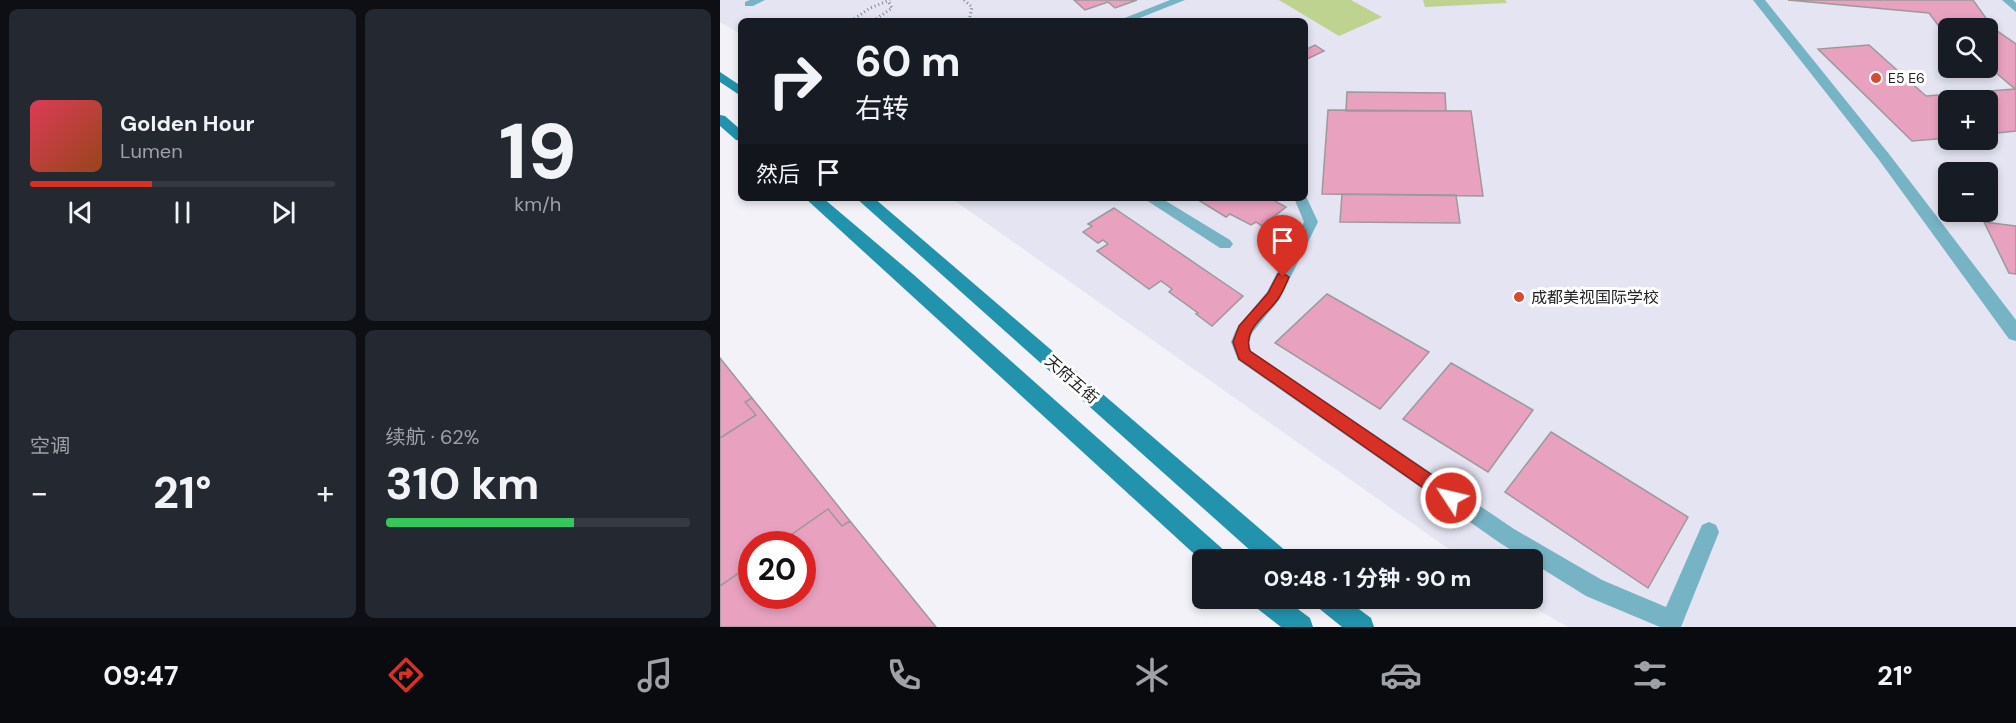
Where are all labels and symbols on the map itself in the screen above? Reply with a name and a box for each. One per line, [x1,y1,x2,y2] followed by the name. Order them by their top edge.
[1888,69,1925,87] place label: E5 E6
[1869,71,1883,85] marker: E5 E6
[1257,215,1308,277] pin
[1531,287,1659,308] place label: 成都美视国际学校
[1512,290,1526,304] marker: 成都美视国际学校
[1041,350,1103,408] street label: 天府五街
[1419,466,1483,530] position arrow
[738,531,816,609] speed limit sign: 20

